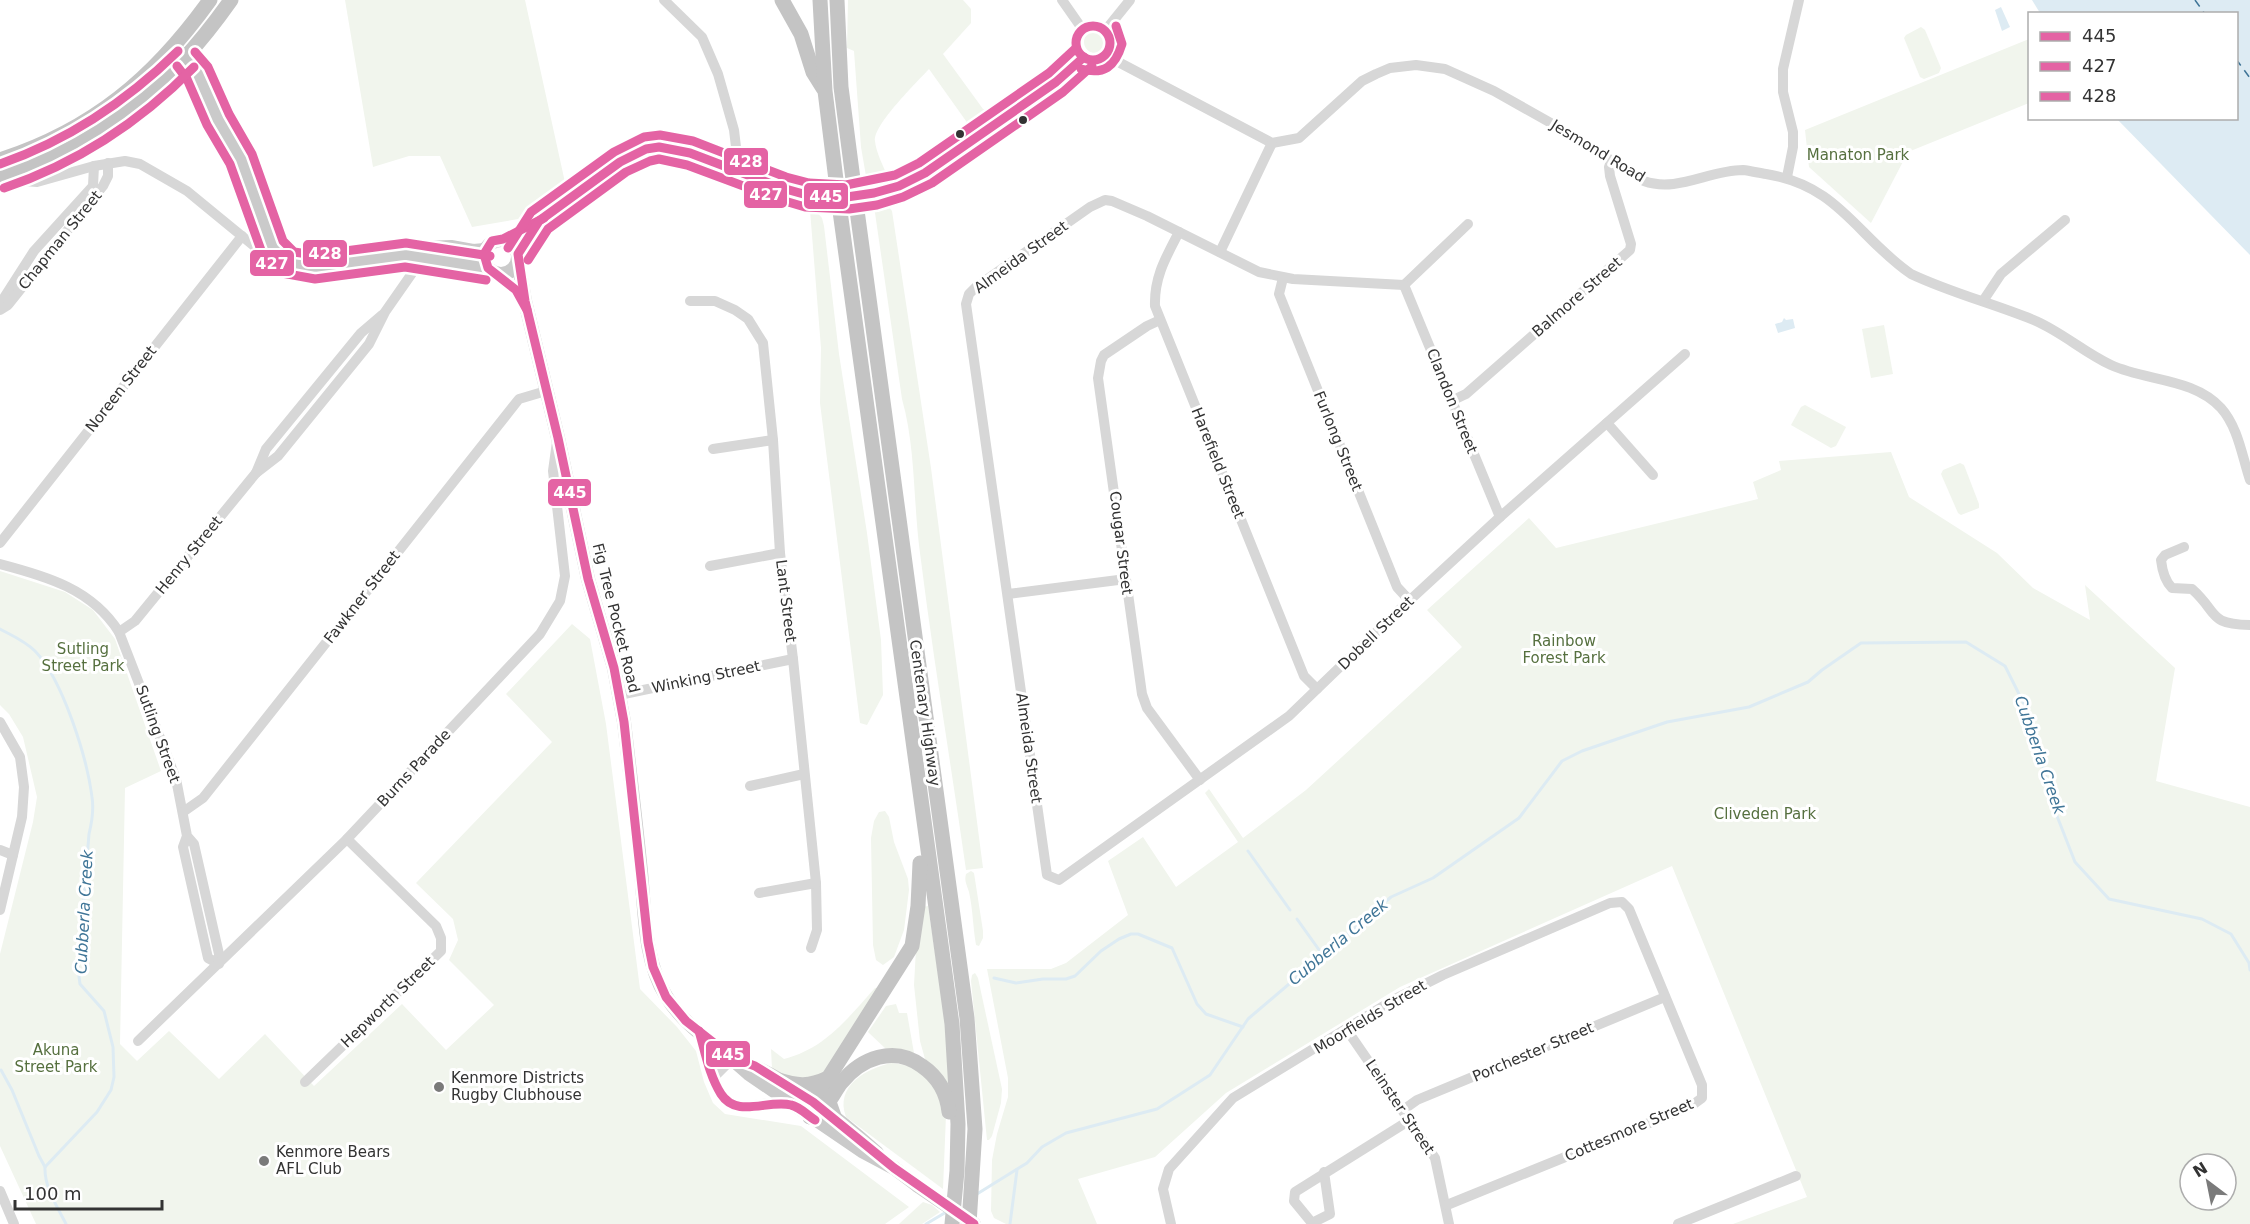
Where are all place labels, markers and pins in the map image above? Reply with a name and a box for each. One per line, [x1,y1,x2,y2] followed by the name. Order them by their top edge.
[1017,114,1029,126] unlabelled marker
[954,128,966,140] unlabelled marker
[451,1069,584,1104] place label: Kenmore Districts Rugby Clubhouse
[432,1080,446,1094] marker: Kenmore Districts Rugby Clubhouse
[276,1143,390,1178] place label: Kenmore Bears AFL Club
[257,1154,271,1168] marker: Kenmore Bears AFL Club

